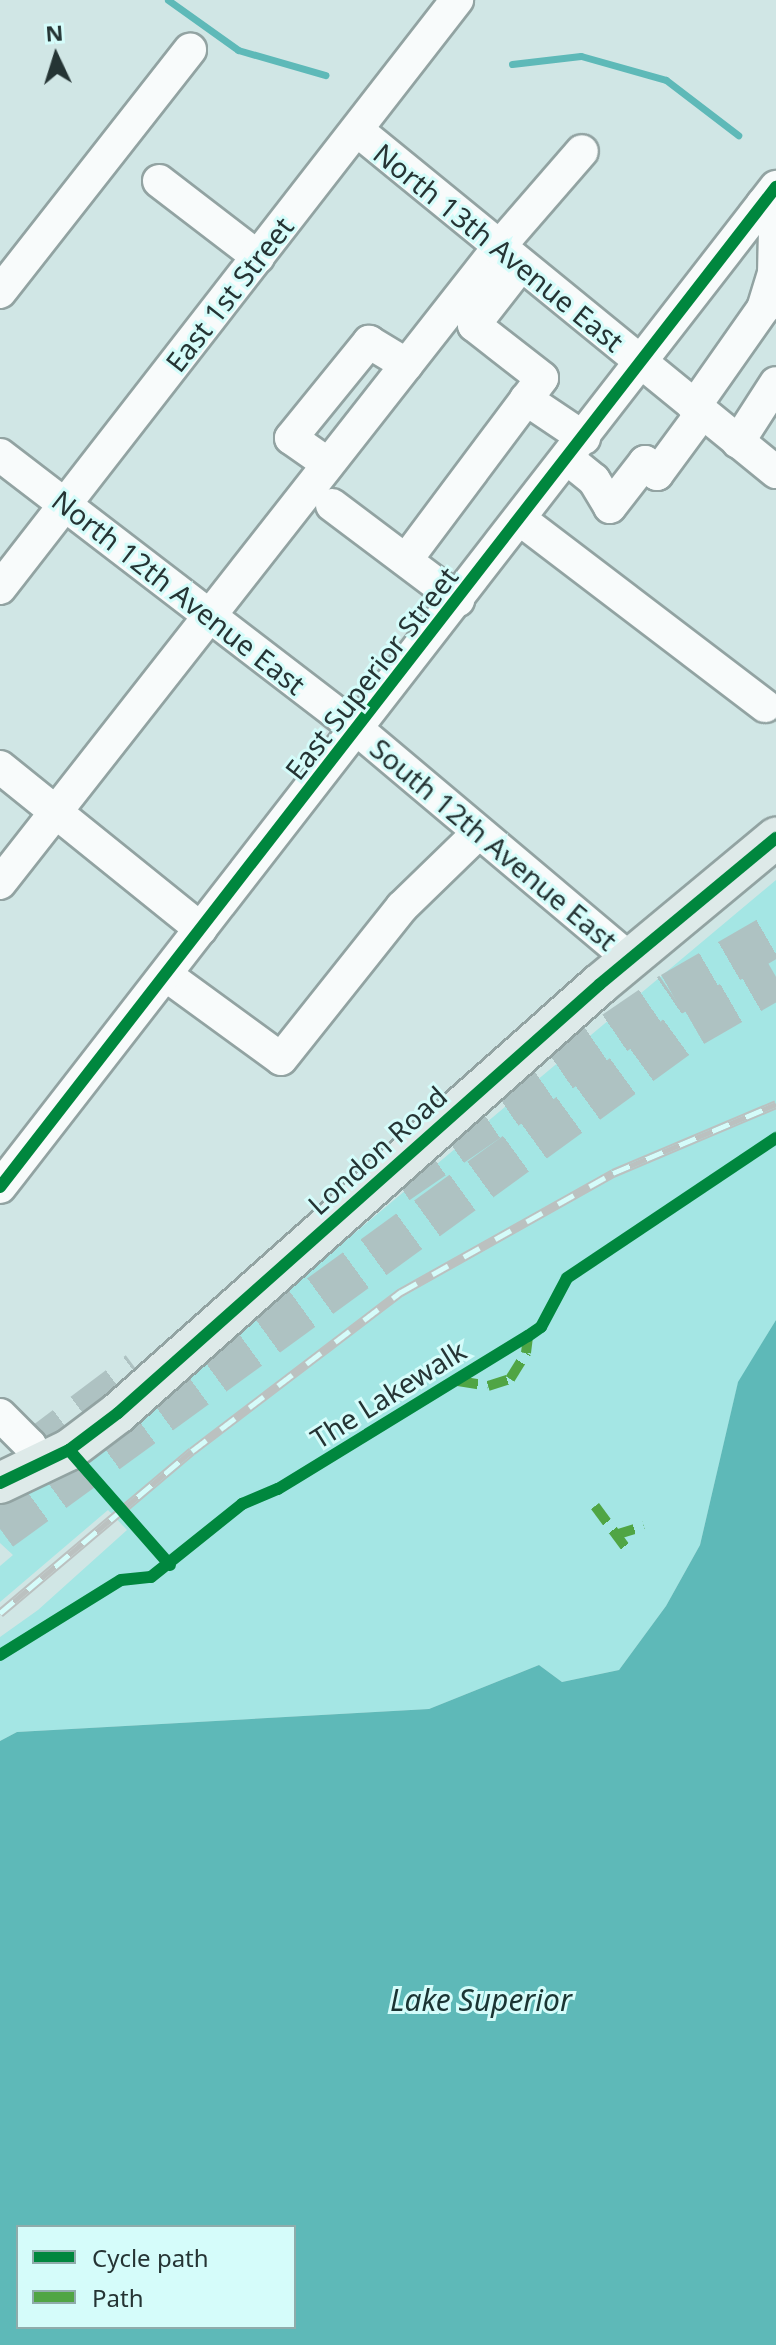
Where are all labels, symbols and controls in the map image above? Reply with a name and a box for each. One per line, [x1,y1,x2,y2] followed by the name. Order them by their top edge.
[16,16,96,96] north arrow
[44,16,64,48] text: N
[367,136,631,358] street label: North 13th Avenue East
[158,210,300,378] street label: East 1st Street
[46,483,312,701] street label: North 12th Avenue East
[278,560,464,786] street label: East Superior Street
[364,731,624,957] street label: South 12th Avenue East
[301,1079,453,1221] street label: London Road
[304,1333,472,1455] street label: The Lakewalk
[390,1982,572,2018] water label: Lake Superior
[16,2225,296,2329] legend
[92,2241,209,2274] text: Cycle path
[92,2281,143,2314] text: Path

